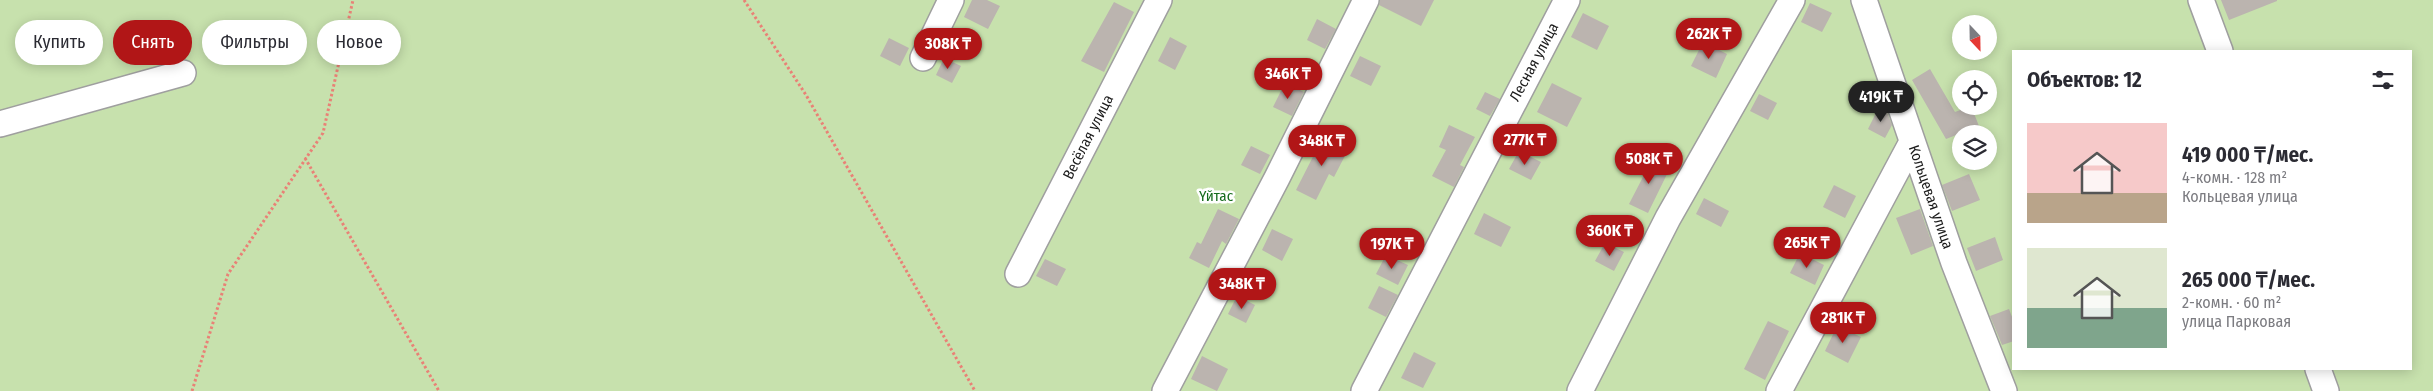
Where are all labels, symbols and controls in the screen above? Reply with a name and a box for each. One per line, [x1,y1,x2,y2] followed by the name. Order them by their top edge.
[1952,15,1998,60] north arrow
[1952,15,1997,170] map controls
[1668,18,1750,60] pin: 262K ₸
[15,20,103,65] chip: Купить
[113,20,192,65] chip: Снять
[202,20,307,65] chip: Фильтры
[317,20,401,65] chip: Новое
[1506,20,1562,104] street label: Лесная улица
[1687,24,1731,43] text: 262K ₸
[907,28,989,70] pin: 308K ₸
[925,34,971,53] text: 308K ₸
[1247,58,1329,100] pin: 346K ₸
[1265,64,1311,83] text: 346K ₸
[2369,66,2397,94] icon: filters
[2027,67,2142,93] text: Объектов: 12
[1952,70,1997,115] button: locate
[1840,80,1922,123] pin: 419K ₸
[1859,87,1903,106] text: 419K ₸
[1059,92,1117,182] street label: Весёлая улица
[1281,124,1363,167] pin: 348K ₸
[1484,124,1566,166] pin: 277K ₸
[1952,125,1997,170] button: layers
[1504,130,1546,149] text: 277K ₸
[1299,131,1345,150] text: 348K ₸
[1608,142,1690,185] pin: 508K ₸
[2182,142,2313,168] text: 419 000 ₸/мес.
[1905,143,1957,251] street label: Кольцевая улица
[2067,143,2127,203] icon: home
[1626,149,1672,168] text: 508K ₸
[2182,168,2287,187] text: 4-комн. · 128 m²
[1199,187,1234,205] park label: Үйтас
[2182,187,2298,206] text: Кольцевая улица
[1569,214,1651,257] pin: 360K ₸
[1587,221,1633,240] text: 360K ₸
[1766,226,1848,269] pin: 265K ₸
[1351,228,1433,270] pin: 197K ₸
[1785,233,1829,252] text: 265K ₸
[1370,234,1414,253] text: 197K ₸
[2182,267,2315,293] text: 265 000 ₸/мес.
[1201,268,1283,310] pin: 348K ₸
[2067,268,2127,328] icon: home
[1219,274,1265,293] text: 348K ₸
[2182,293,2281,312] text: 2-комн. · 60 m²
[1802,302,1884,344] pin: 281K ₸
[1821,308,1865,327] text: 281K ₸
[2182,312,2291,331] text: улица Парковая

